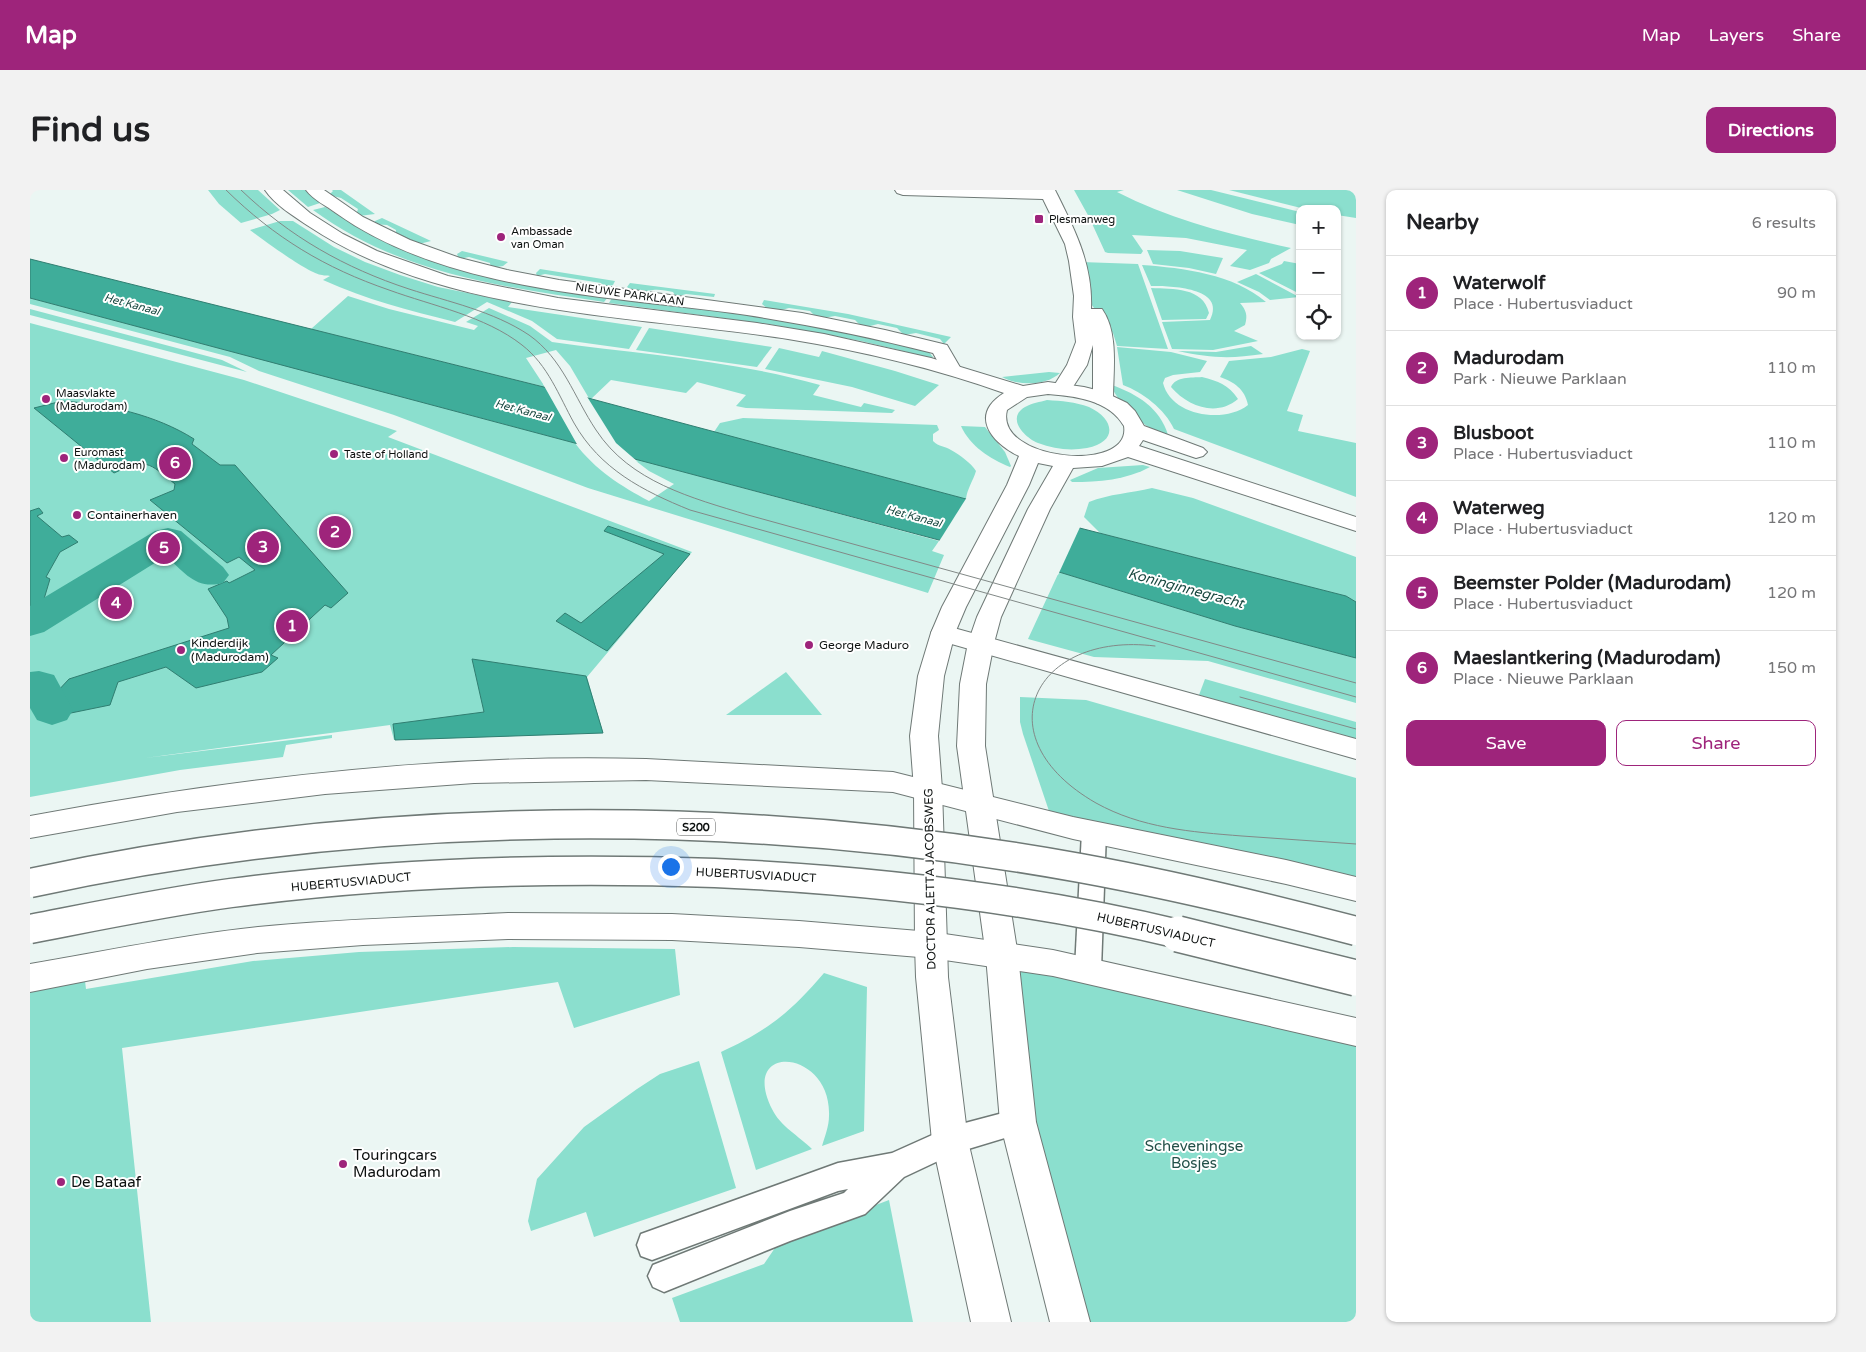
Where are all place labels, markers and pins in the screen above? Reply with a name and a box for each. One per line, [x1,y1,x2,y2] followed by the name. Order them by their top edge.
[1033,213,1045,225] marker: Plesmanweg
[1049,213,1115,226] place label: Plesmanweg
[511,225,572,251] place label: Ambassade van Oman
[495,231,507,243] marker: Ambassade van Oman
[56,387,127,413] place label: Maasvlakte (Madurodam)
[40,393,52,405] marker: Maasvlakte (Madurodam)
[159,444,191,482] pin: 6
[74,446,145,472] place label: Euromast (Madurodam)
[328,448,340,460] marker: Taste of Holland
[344,448,428,461] place label: Taste of Holland
[58,452,70,464] marker: Euromast (Madurodam)
[87,508,177,522] place label: Containerhaven
[71,509,83,521] marker: Containerhaven
[319,513,351,551] pin: 2
[247,528,279,566] pin: 3
[148,529,180,567] pin: 5
[100,584,132,622] pin: 4
[276,607,308,645] pin: 1
[191,636,269,664] place label: Kinderdijk (Madurodam)
[819,638,909,652] place label: George Maduro
[803,639,815,651] marker: George Maduro
[175,644,187,656] marker: Kinderdijk (Madurodam)
[353,1146,441,1181] place label: Touringcars Madurodam
[337,1158,349,1170] marker: Touringcars Madurodam
[71,1173,141,1191] place label: De Bataaf
[55,1176,67,1188] marker: De Bataaf

